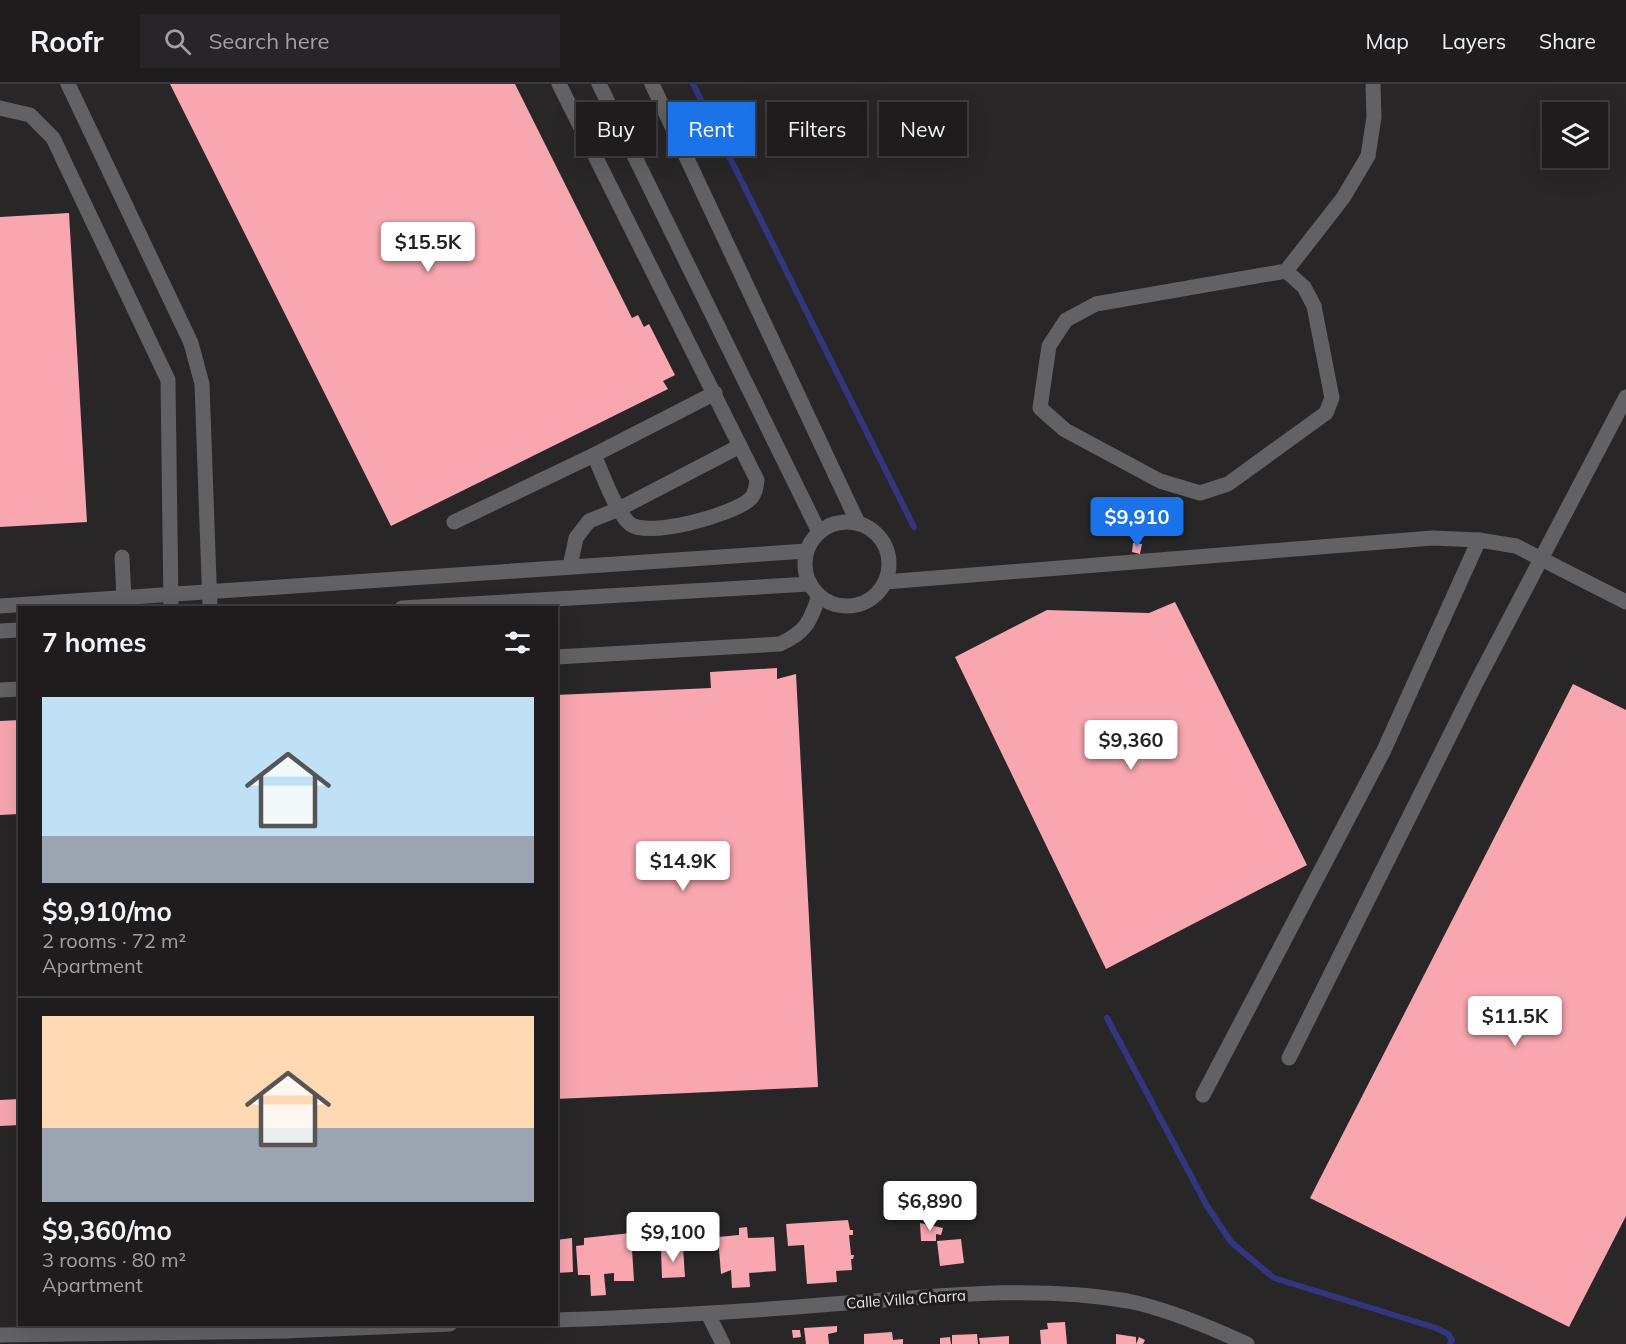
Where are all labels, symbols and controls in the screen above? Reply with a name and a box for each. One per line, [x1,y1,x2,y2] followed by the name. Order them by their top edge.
[140,14,560,68] search box
[30,24,104,59] text: Roofr
[161,25,194,58] icon: search
[209,27,330,55] text: Search here
[1366,28,1409,54] text: Map
[1442,28,1506,54] text: Layers
[1539,28,1596,54] text: Share
[576,102,656,156] chip: Buy
[668,102,755,156] chip: Rent
[767,102,867,156] chip: Filters
[879,102,967,156] chip: New
[1542,102,1608,168] map controls
[1542,102,1608,168] button: layers
[379,222,477,273] pin: $15.5K
[395,229,461,254] text: $15.5K
[1088,497,1186,548] pin: $9,910
[1105,504,1169,529] text: $9,910
[42,626,146,659] text: 7 homes
[501,626,534,659] icon: filters
[1082,720,1180,771] pin: $9,360
[1099,727,1163,752] text: $9,360
[234,736,342,844] icon: home
[634,841,732,892] pin: $14.9K
[650,848,716,873] text: $14.9K
[42,895,172,928] text: $9,910/mo
[42,928,186,953] text: 2 rooms · 72 m²
[42,953,143,978] text: Apartment
[1466,996,1564,1047] pin: $11.5K
[1482,1003,1548,1028] text: $11.5K
[234,1055,342,1163] icon: home
[881,1181,979,1232] pin: $6,890
[898,1188,962,1213] text: $6,890
[624,1212,722,1263] pin: $9,100
[42,1214,172,1247] text: $9,360/mo
[641,1219,705,1244] text: $9,100
[42,1247,186,1272] text: 3 rooms · 80 m²
[42,1272,143,1297] text: Apartment
[845,1285,967,1313] street label: Calle Villa Charra

